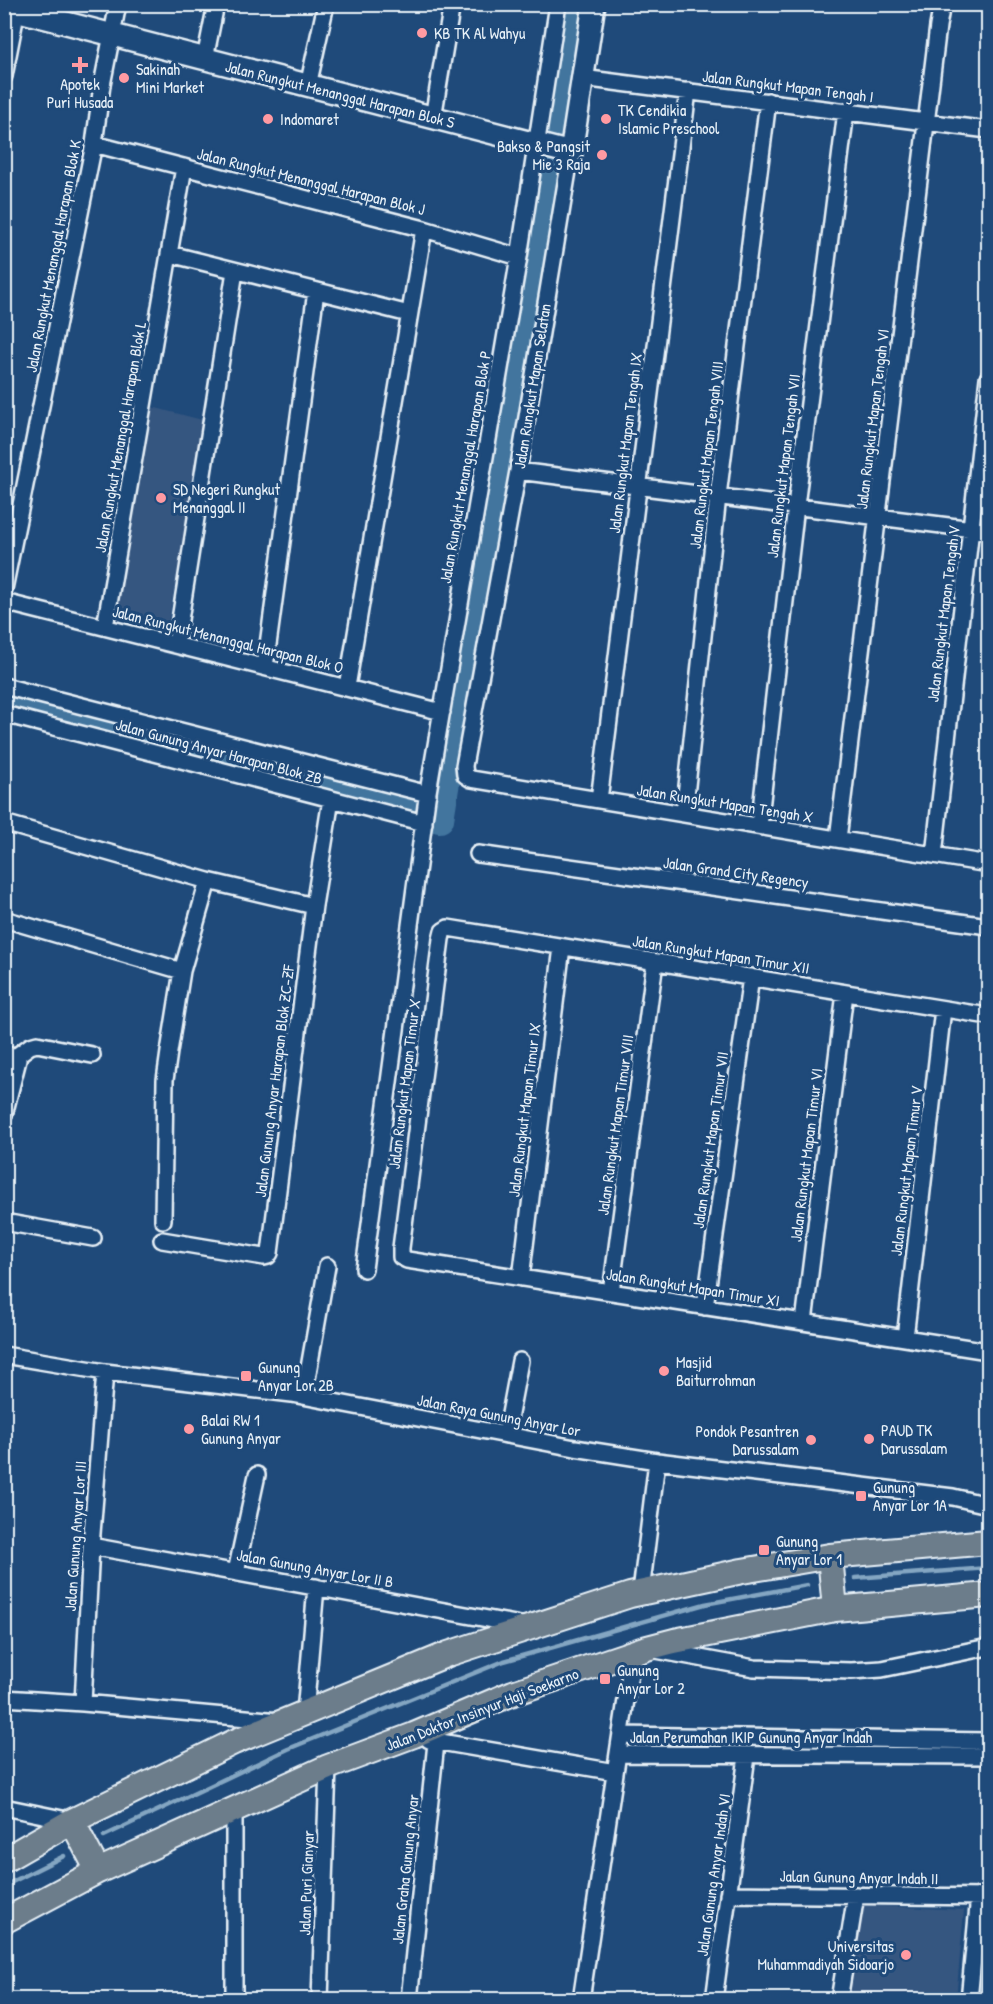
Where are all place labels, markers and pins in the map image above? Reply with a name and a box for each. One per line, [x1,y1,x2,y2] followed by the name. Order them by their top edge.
[434,22,526,44] place label: KB TK Al Wahyu
[415,26,429,40] marker: KB TK Al Wahyu
[73,58,87,72] marker: Apotek Puri Husada
[136,58,205,98] place label: Sakinah Mini Market
[117,71,131,85] marker: Sakinah Mini Market
[47,73,113,113] place label: Apotek Puri Husada
[618,99,720,139] place label: TK Cendikia Islamic Preschool
[280,108,339,130] place label: Indomaret
[261,112,275,126] marker: Indomaret
[599,112,613,126] marker: TK Cendikia Islamic Preschool
[497,135,590,175] place label: Bakso & Pangsit Mie 3 Raja
[595,148,609,162] marker: Bakso & Pangsit Mie 3 Raja
[173,478,280,518] place label: SD Negeri Rungkut Menanggal II
[154,491,168,505] marker: SD Negeri Rungkut Menanggal II
[676,1351,756,1391] place label: Masjid Baiturrohman
[258,1356,334,1396] place label: Gunung Anyar Lor 2B
[657,1364,671,1378] marker: Masjid Baiturrohman
[239,1369,253,1383] marker: Gunung Anyar Lor 2B
[201,1409,281,1449] place label: Balai RW 1 Gunung Anyar
[881,1419,948,1459] place label: PAUD TK Darussalam
[696,1420,799,1460] place label: Pondok Pesantren Darussalam
[182,1422,196,1436] marker: Balai RW 1 Gunung Anyar
[862,1432,876,1446] marker: PAUD TK Darussalam
[804,1433,818,1447] marker: Pondok Pesantren Darussalam
[873,1476,947,1516] place label: Gunung Anyar Lor 1A
[854,1489,868,1503] marker: Gunung Anyar Lor 1A
[776,1530,842,1570] place label: Gunung Anyar Lor 1
[757,1543,771,1557] marker: Gunung Anyar Lor 1
[617,1659,685,1699] place label: Gunung Anyar Lor 2
[598,1672,612,1686] marker: Gunung Anyar Lor 2
[758,1935,895,1975] place label: Universitas Muhammadiyah Sidoarjo
[899,1948,913,1962] marker: Universitas Muhammadiyah Sidoarjo

